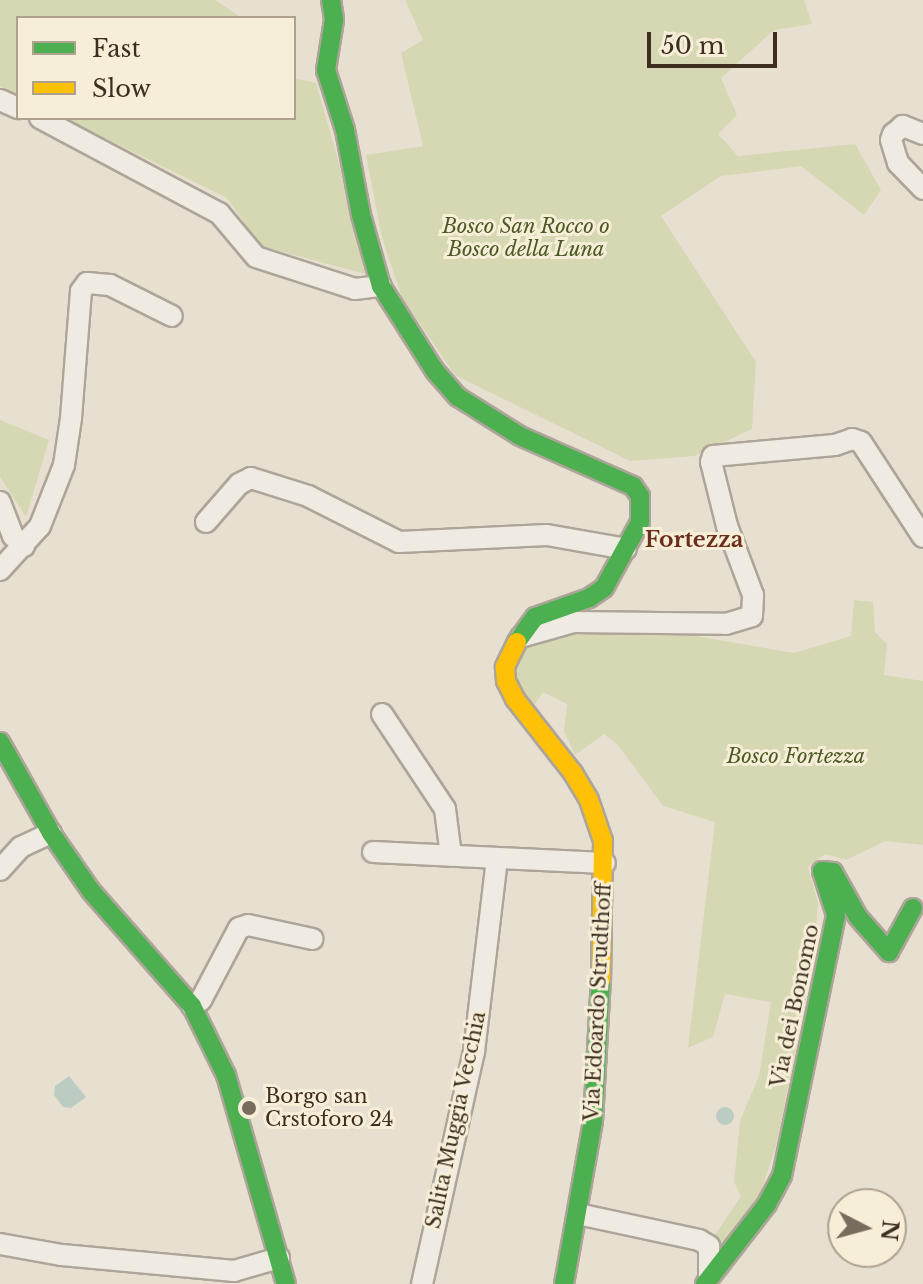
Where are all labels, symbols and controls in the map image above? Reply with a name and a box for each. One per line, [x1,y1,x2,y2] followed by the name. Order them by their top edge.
[16,16,296,120] legend
[651,16,781,66] scale bar
[661,31,724,60] text: 50 m
[92,34,140,63] text: Fast
[92,74,151,103] text: Slow
[442,214,610,261] park label: Bosco San Rocco o Bosco della Luna
[645,527,743,553] district label: Fortezza
[727,744,865,768] park label: Bosco Fortezza
[580,882,616,1122] street label: Via Edoardo Strudthoff
[766,922,824,1090] street label: Via dei Bonomo
[421,1009,491,1231] street label: Salita Muggia Vecchia
[265,1084,394,1131] place label: Borgo san Crstoforo 24
[240,1099,258,1117] marker: Borgo san Crstoforo 24
[827,1188,907,1268] north arrow
[875,1219,904,1242] text: N

